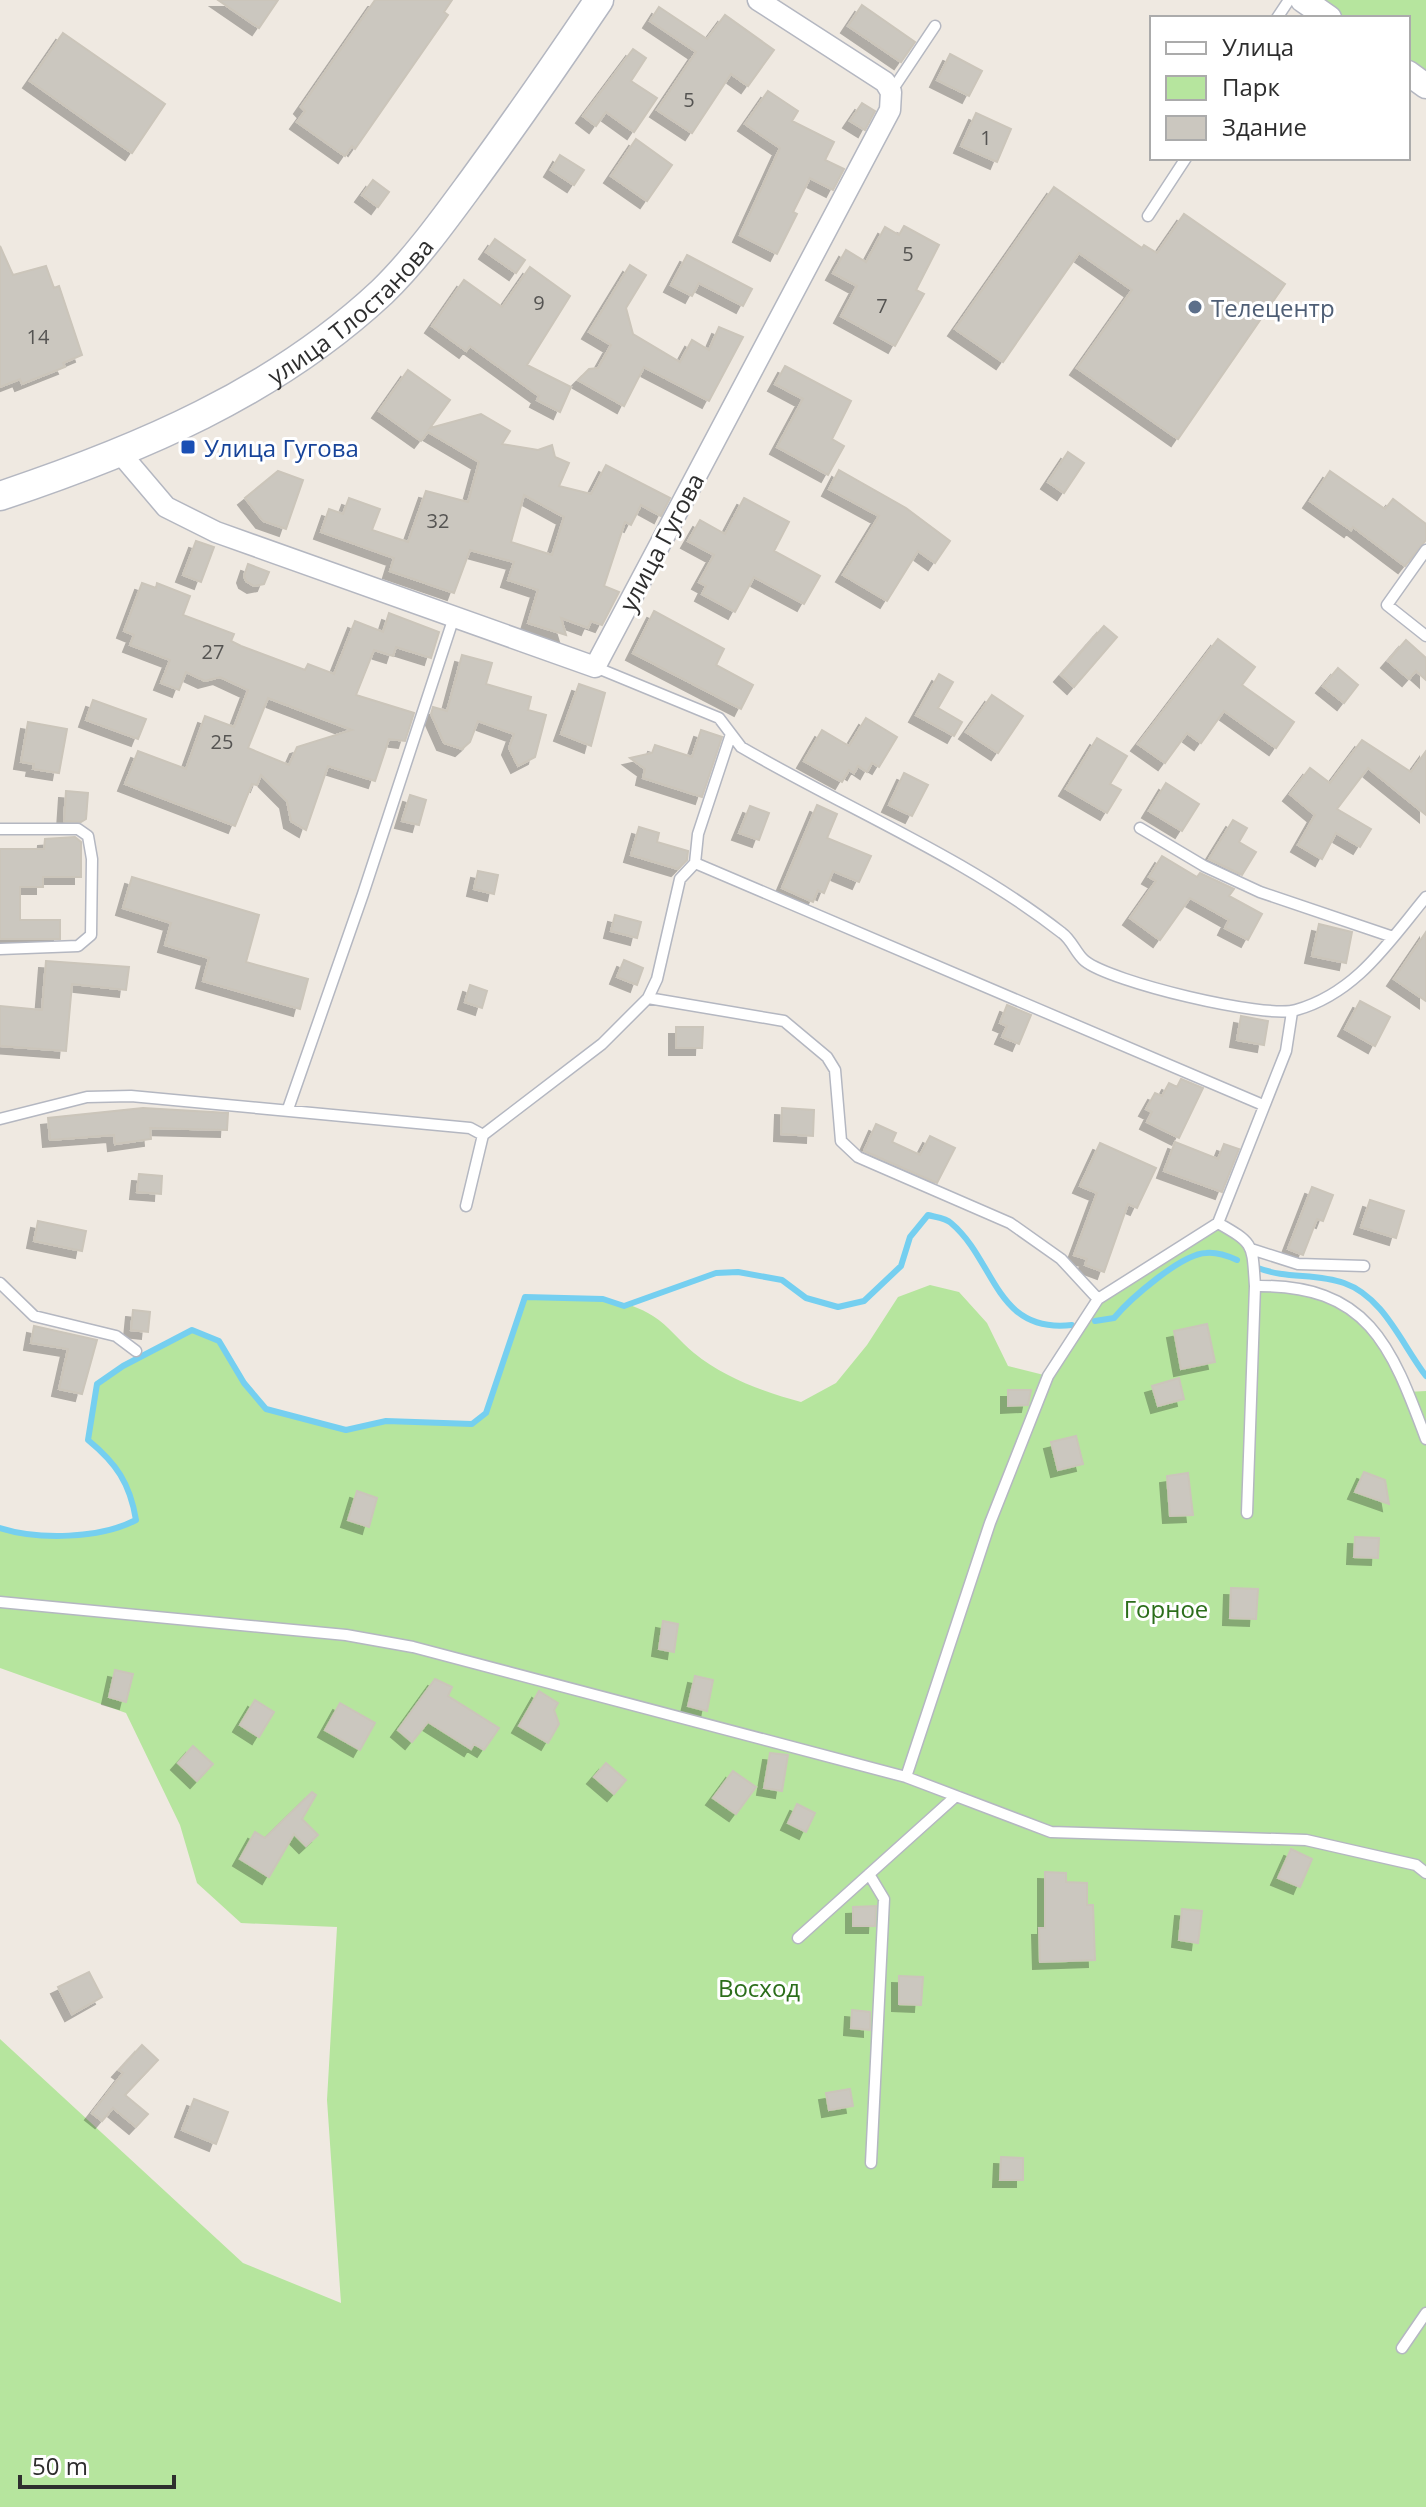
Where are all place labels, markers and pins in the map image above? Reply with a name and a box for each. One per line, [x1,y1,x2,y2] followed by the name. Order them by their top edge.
[1211,291,1335,324] place label: Телецентр
[1186,298,1204,316] marker: Телецентр
[204,431,359,464] place label: Улица Гугова
[179,438,197,456] marker: Улица Гугова

